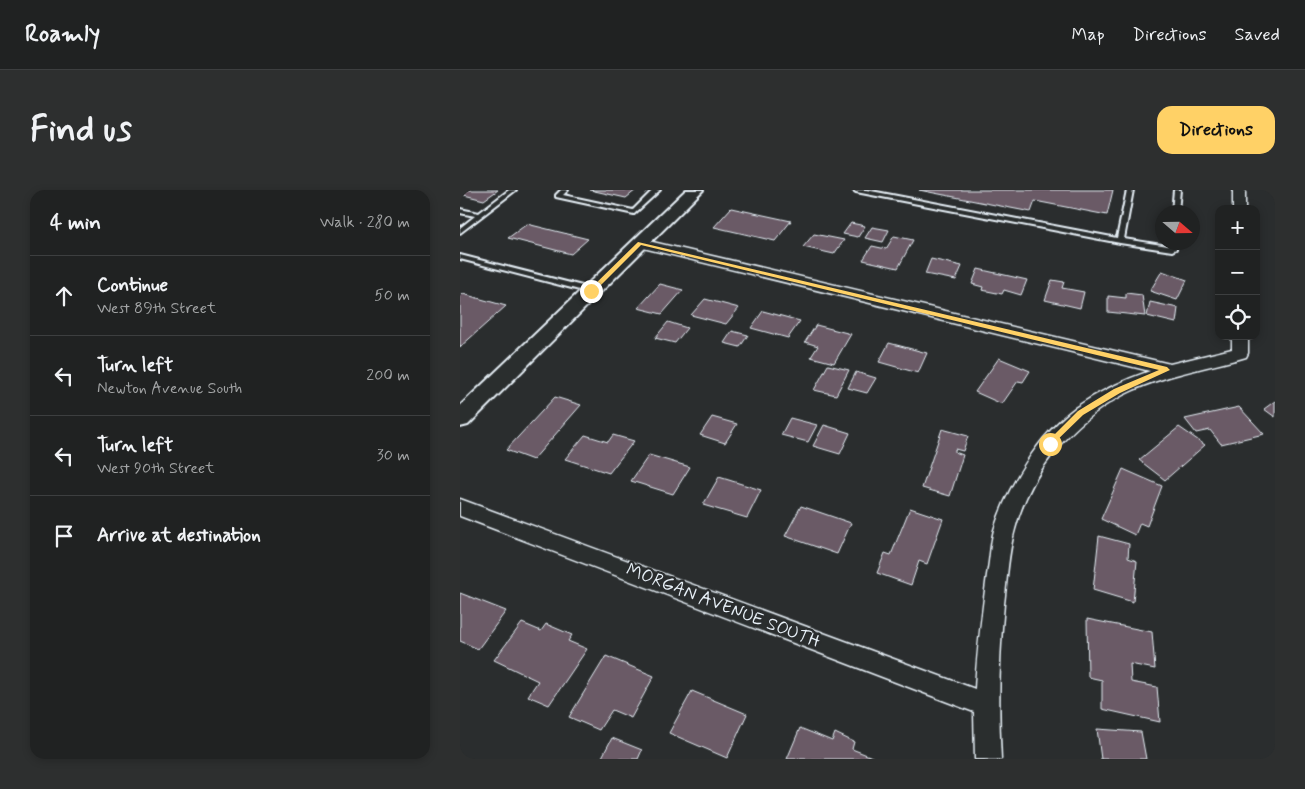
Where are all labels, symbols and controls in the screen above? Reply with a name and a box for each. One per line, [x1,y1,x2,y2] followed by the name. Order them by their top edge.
[25,19,100,50] text: Roamly
[1072,23,1105,47] text: Map
[1133,23,1207,47] text: Directions
[1235,23,1280,47] text: Saved
[1157,106,1275,154] button: Directions
[30,107,132,153] text: Find us
[1155,205,1200,250] north arrow
[1215,205,1260,340] map controls
[1215,205,1260,250] button: +
[50,209,101,237] text: 4 min
[320,212,410,233] text: Walk · 280 m
[1215,250,1260,295] button: −
[97,273,168,298] text: Continue
[580,280,603,303] route end
[50,282,78,310] icon: ahead
[374,285,410,306] text: 50 m
[1215,295,1260,340] button: locate
[97,298,216,319] text: West 89th Street
[97,353,173,378] text: Turn left
[50,362,78,390] icon: left
[366,365,410,386] text: 200 m
[97,378,242,399] text: Newton Avenue South
[97,433,173,458] text: Turn left
[1039,433,1062,456] route start
[50,442,78,470] icon: left
[377,445,410,466] text: 30 m
[97,458,215,479] text: West 90th Street
[50,522,78,550] icon: arrive
[97,523,261,548] text: Arrive at destination
[622,558,824,654] street label: MORGAN AVENUE SOUTH

